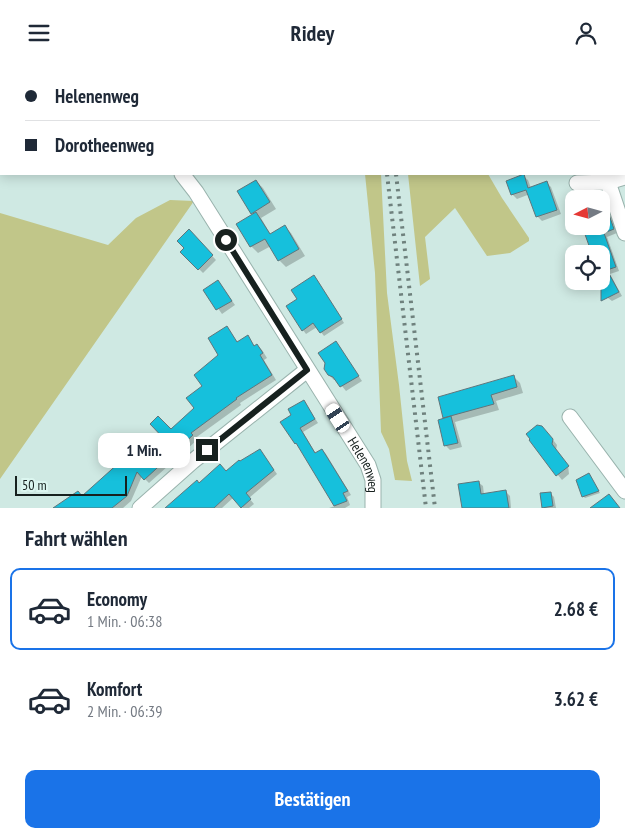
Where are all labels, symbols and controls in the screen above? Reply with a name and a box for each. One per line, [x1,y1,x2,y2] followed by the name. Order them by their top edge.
[25,19,53,47] icon: menu
[291,19,334,47] text: Ridey
[572,19,600,47] icon: person
[55,84,139,108] text: Helenenweg
[55,133,154,157] text: Dorotheenweg
[565,190,610,235] north arrow
[565,190,610,290] map controls
[215,229,237,251] route start
[565,245,610,290] button: locate
[323,401,352,435] car
[97,433,190,467] callout: 1 Min.
[344,433,382,493] street label: Helenenweg
[196,439,218,461] route end
[126,440,162,460] text: 1 Min.
[15,473,128,496] scale bar
[22,476,47,494] text: 50 m
[25,524,128,552] text: Fahrt wählen
[27,587,72,632] icon: car
[87,587,147,611] text: Economy
[554,597,598,621] text: 2.68 €
[87,611,162,631] text: 1 Min. · 06:38
[27,677,72,722] icon: car
[87,677,142,701] text: Komfort
[554,687,598,711] text: 3.62 €
[87,701,162,721] text: 2 Min. · 06:39
[25,770,600,828] button: Bestätigen

